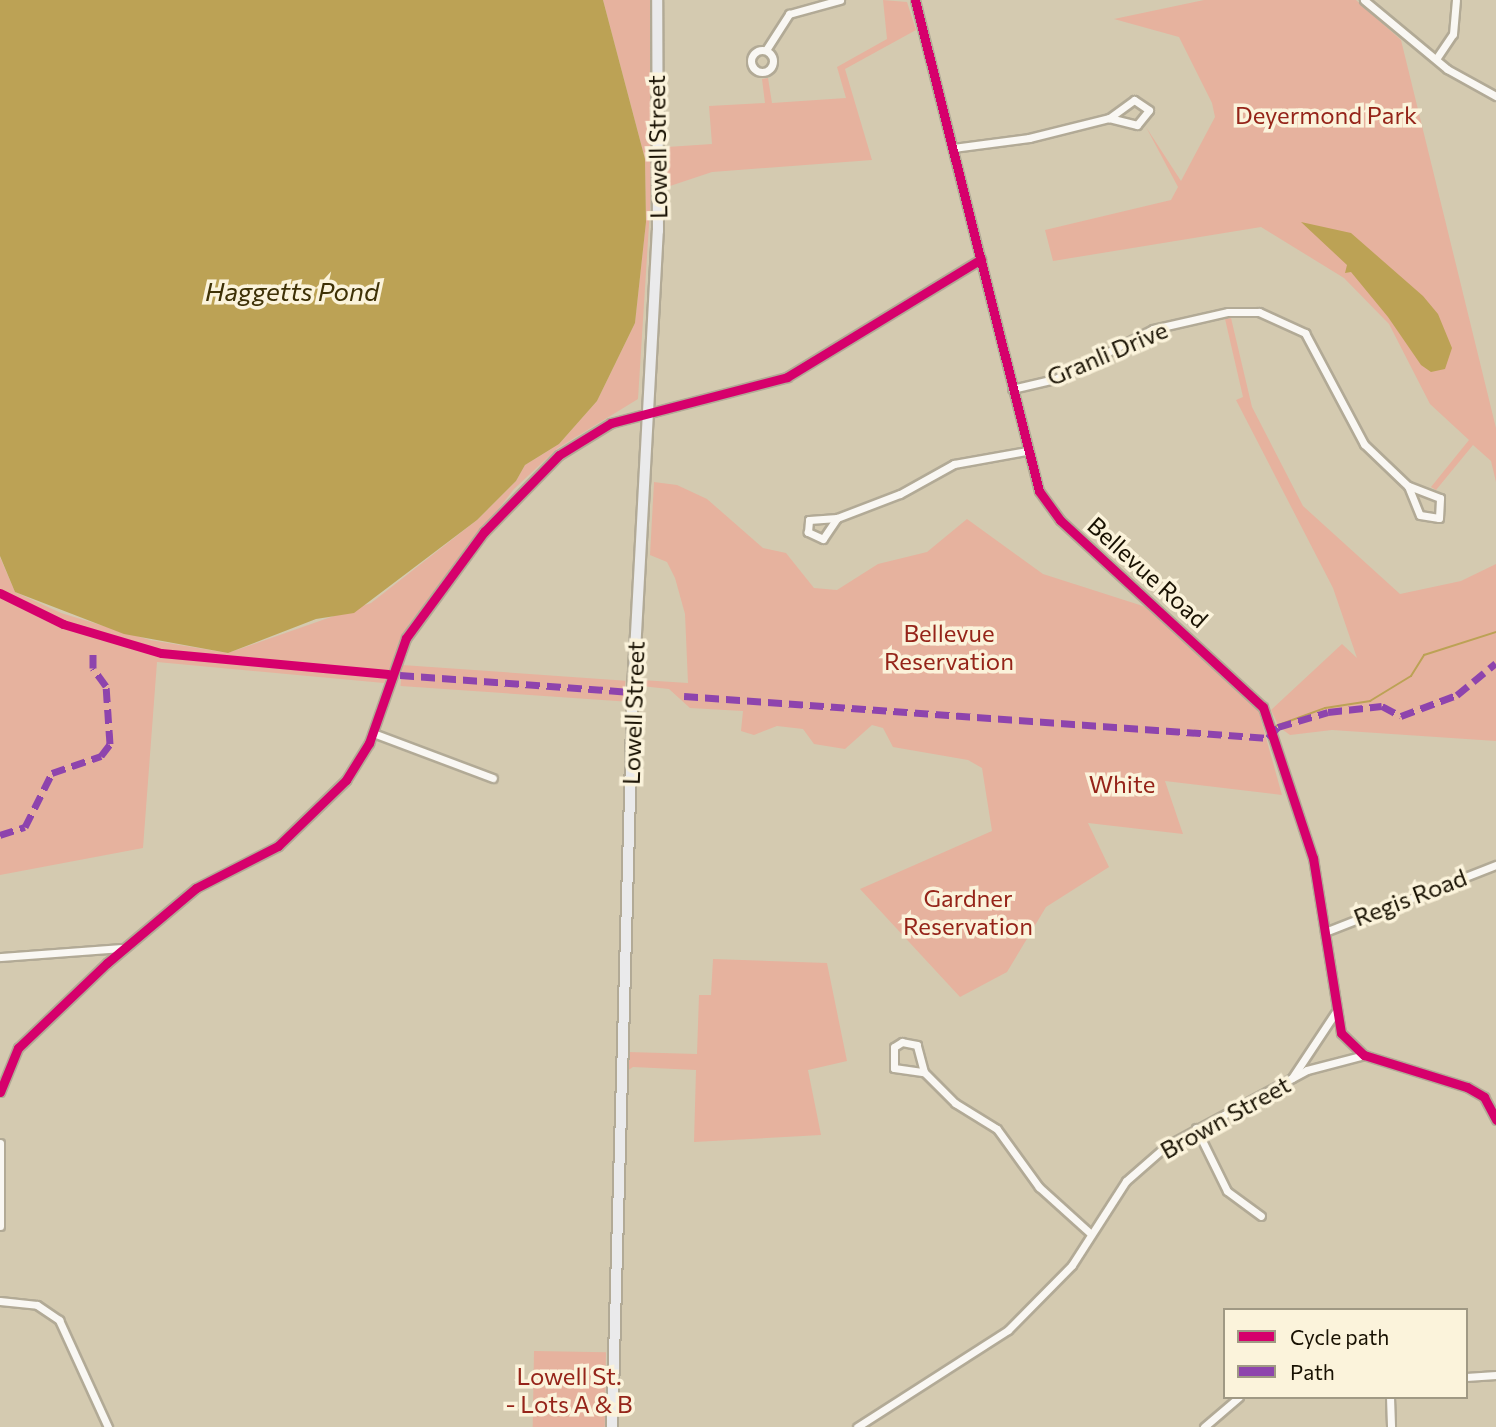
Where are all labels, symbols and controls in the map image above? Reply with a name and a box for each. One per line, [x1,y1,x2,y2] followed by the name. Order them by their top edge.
[641,75,673,219] street label: Lowell Street
[1235,101,1417,129] park label: Deyermond Park
[205,275,379,307] water label: Haggetts Pond
[1042,315,1172,391] street label: Granli Drive
[1082,511,1214,633] street label: Bellevue Road
[884,619,1014,675] park label: Bellevue Reservation
[616,641,650,785] street label: Lowell Street
[1089,770,1155,798] park label: White
[1349,862,1471,932] street label: Regis Road
[903,884,1033,940] park label: Gardner Reservation
[1155,1070,1295,1164] street label: Brown Street
[1223,1308,1468,1399] legend
[1290,1324,1389,1349] text: Cycle path
[1290,1359,1335,1384] text: Path
[506,1362,632,1418] park label: Lowell St. - Lots A & B

